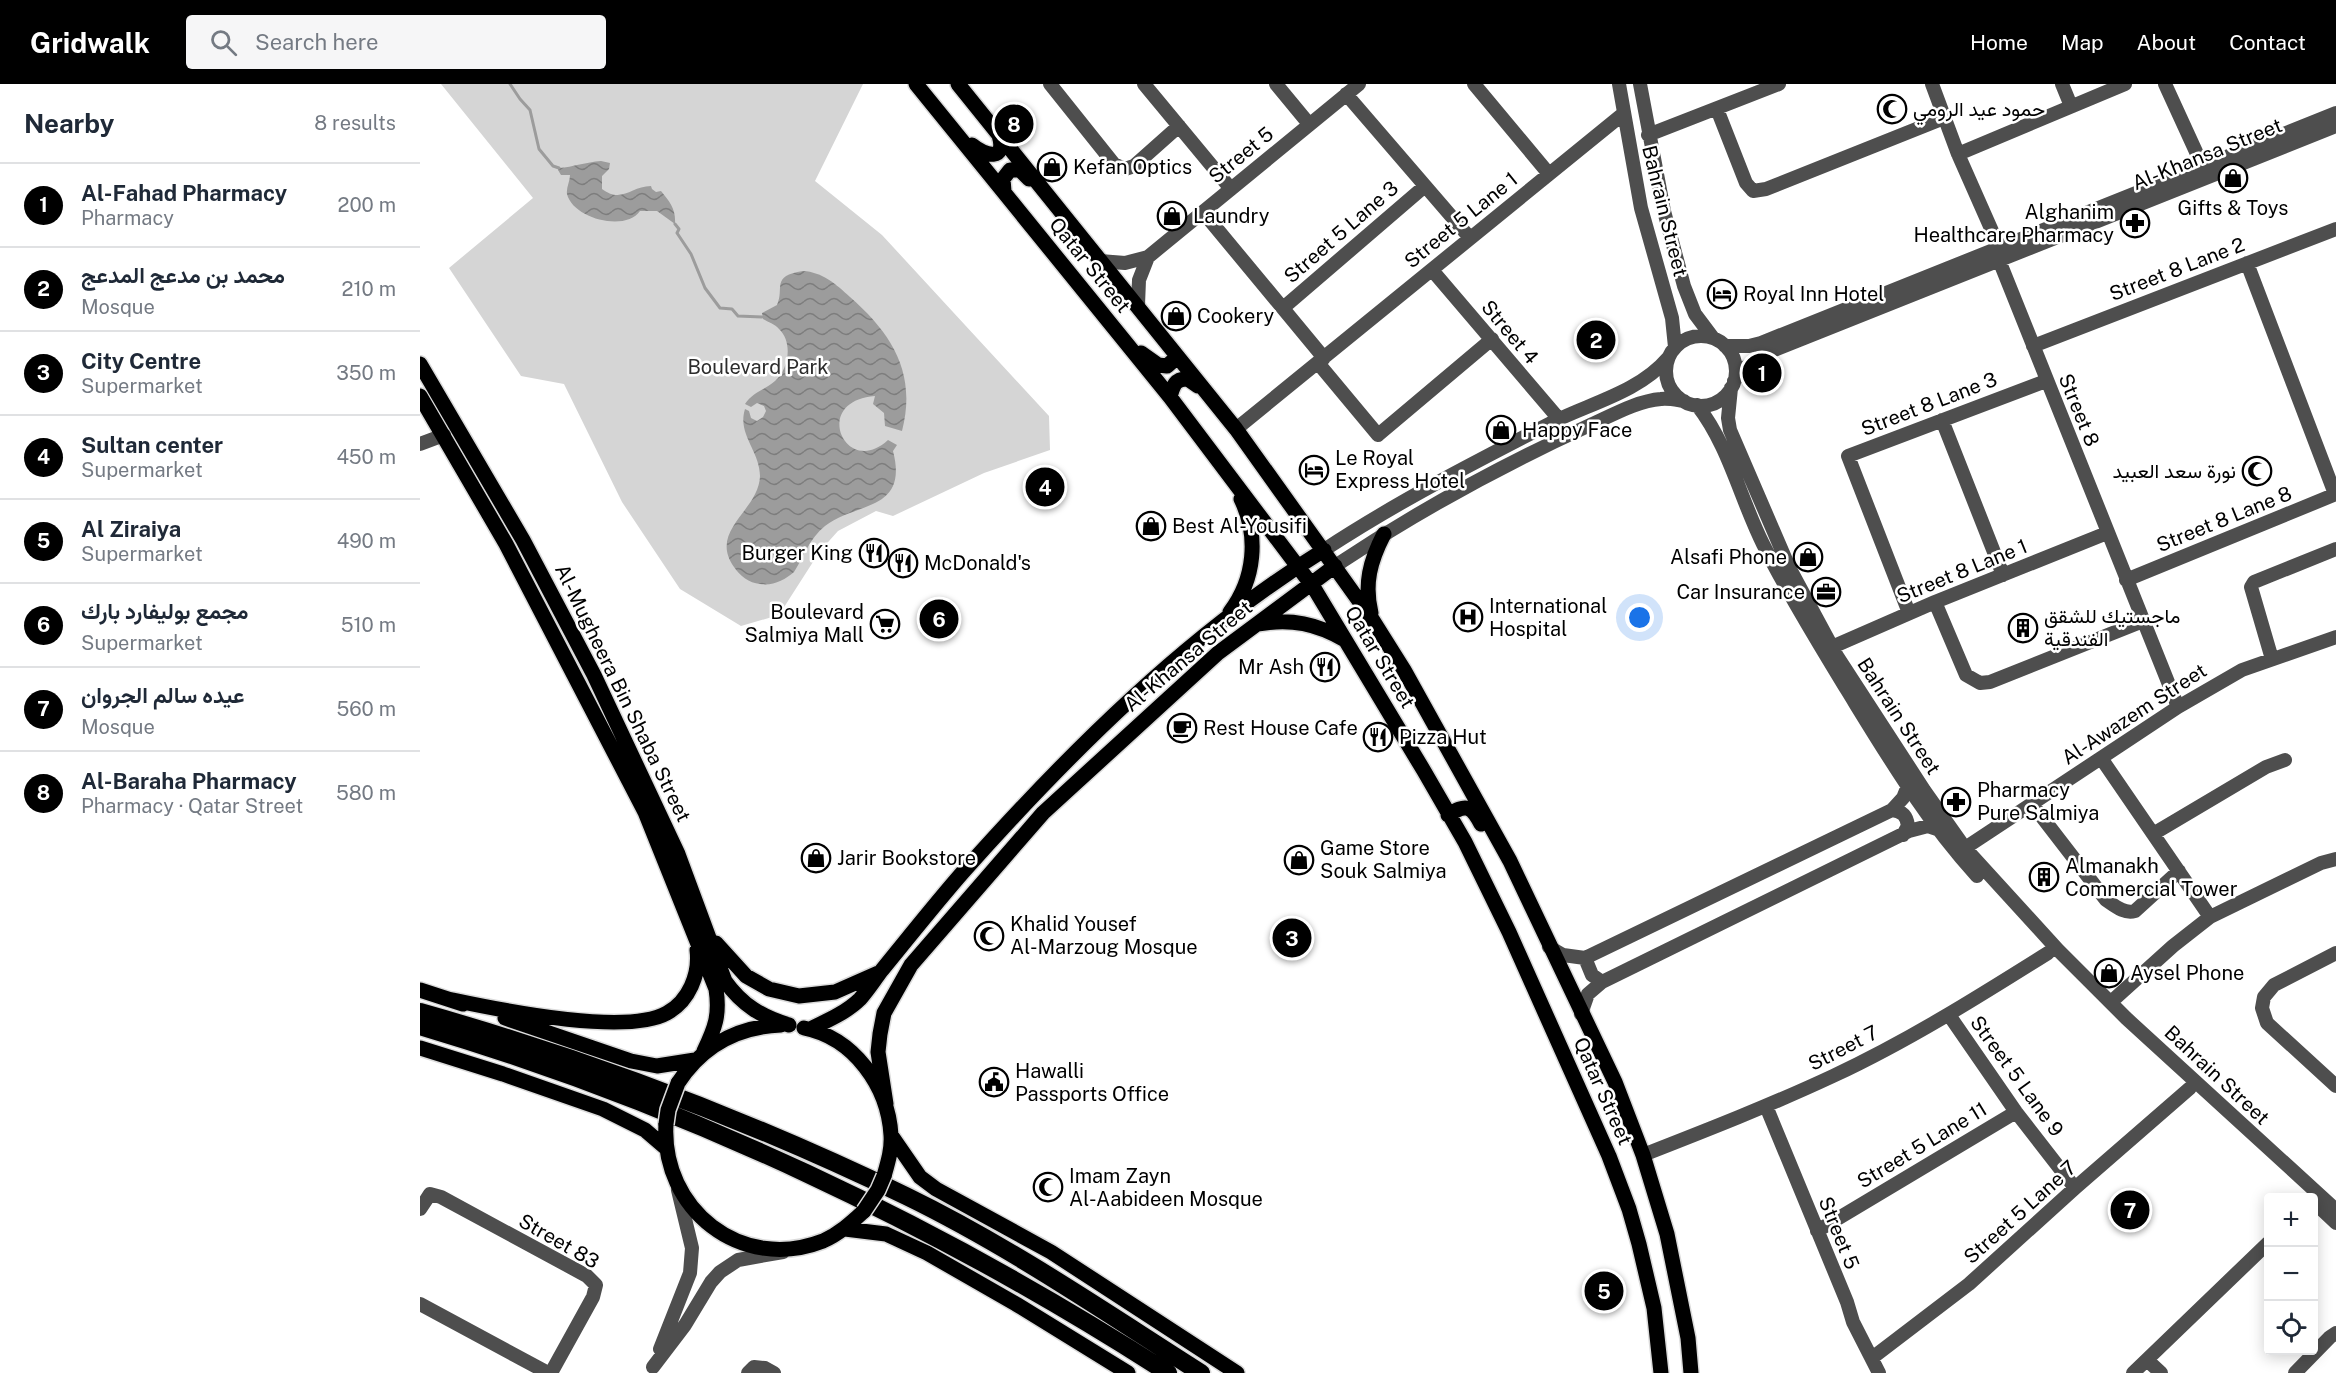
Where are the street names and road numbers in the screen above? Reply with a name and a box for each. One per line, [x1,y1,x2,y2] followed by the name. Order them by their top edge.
[2129,113,2285,195] street label: Al-Khansa Street
[1204,122,1278,188] street label: Street 5
[1637,143,1693,279] street label: Bahrain Street
[1399,167,1523,273] street label: Street 5 Lane 1
[1279,176,1403,288] street label: Street 5 Lane 3
[1044,213,1136,317] street label: Qatar Street
[2106,232,2248,306] street label: Street 8 Lane 2
[1476,295,1544,369] street label: Street 4
[1858,367,2000,441] street label: Street 8 Lane 3
[2054,370,2104,450] street label: Street 8
[2153,481,2295,557] street label: Street 8 Lane 8
[1893,534,2031,608] street label: Street 8 Lane 1
[550,560,696,826] street label: Al-Mugheera Bin Shaba Street
[1119,596,1257,716] street label: Al-Khansa Street
[1340,601,1420,713] street label: Qatar Street
[1852,653,1946,779] street label: Bahrain Street
[2057,658,2211,770] street label: Al-Awazem Street
[1965,1011,2069,1141] street label: Street 5 Lane 9
[1804,1020,1882,1076] street label: Street 7
[2160,1020,2274,1130] street label: Bahrain Street
[1569,1033,1637,1149] street label: Qatar Street
[1853,1097,1991,1193] street label: Street 5 Lane 11
[1959,1155,2081,1269] street label: Street 5 Lane 7
[1814,1193,1864,1273] street label: Street 5
[515,1208,603,1274] street label: Street 83

